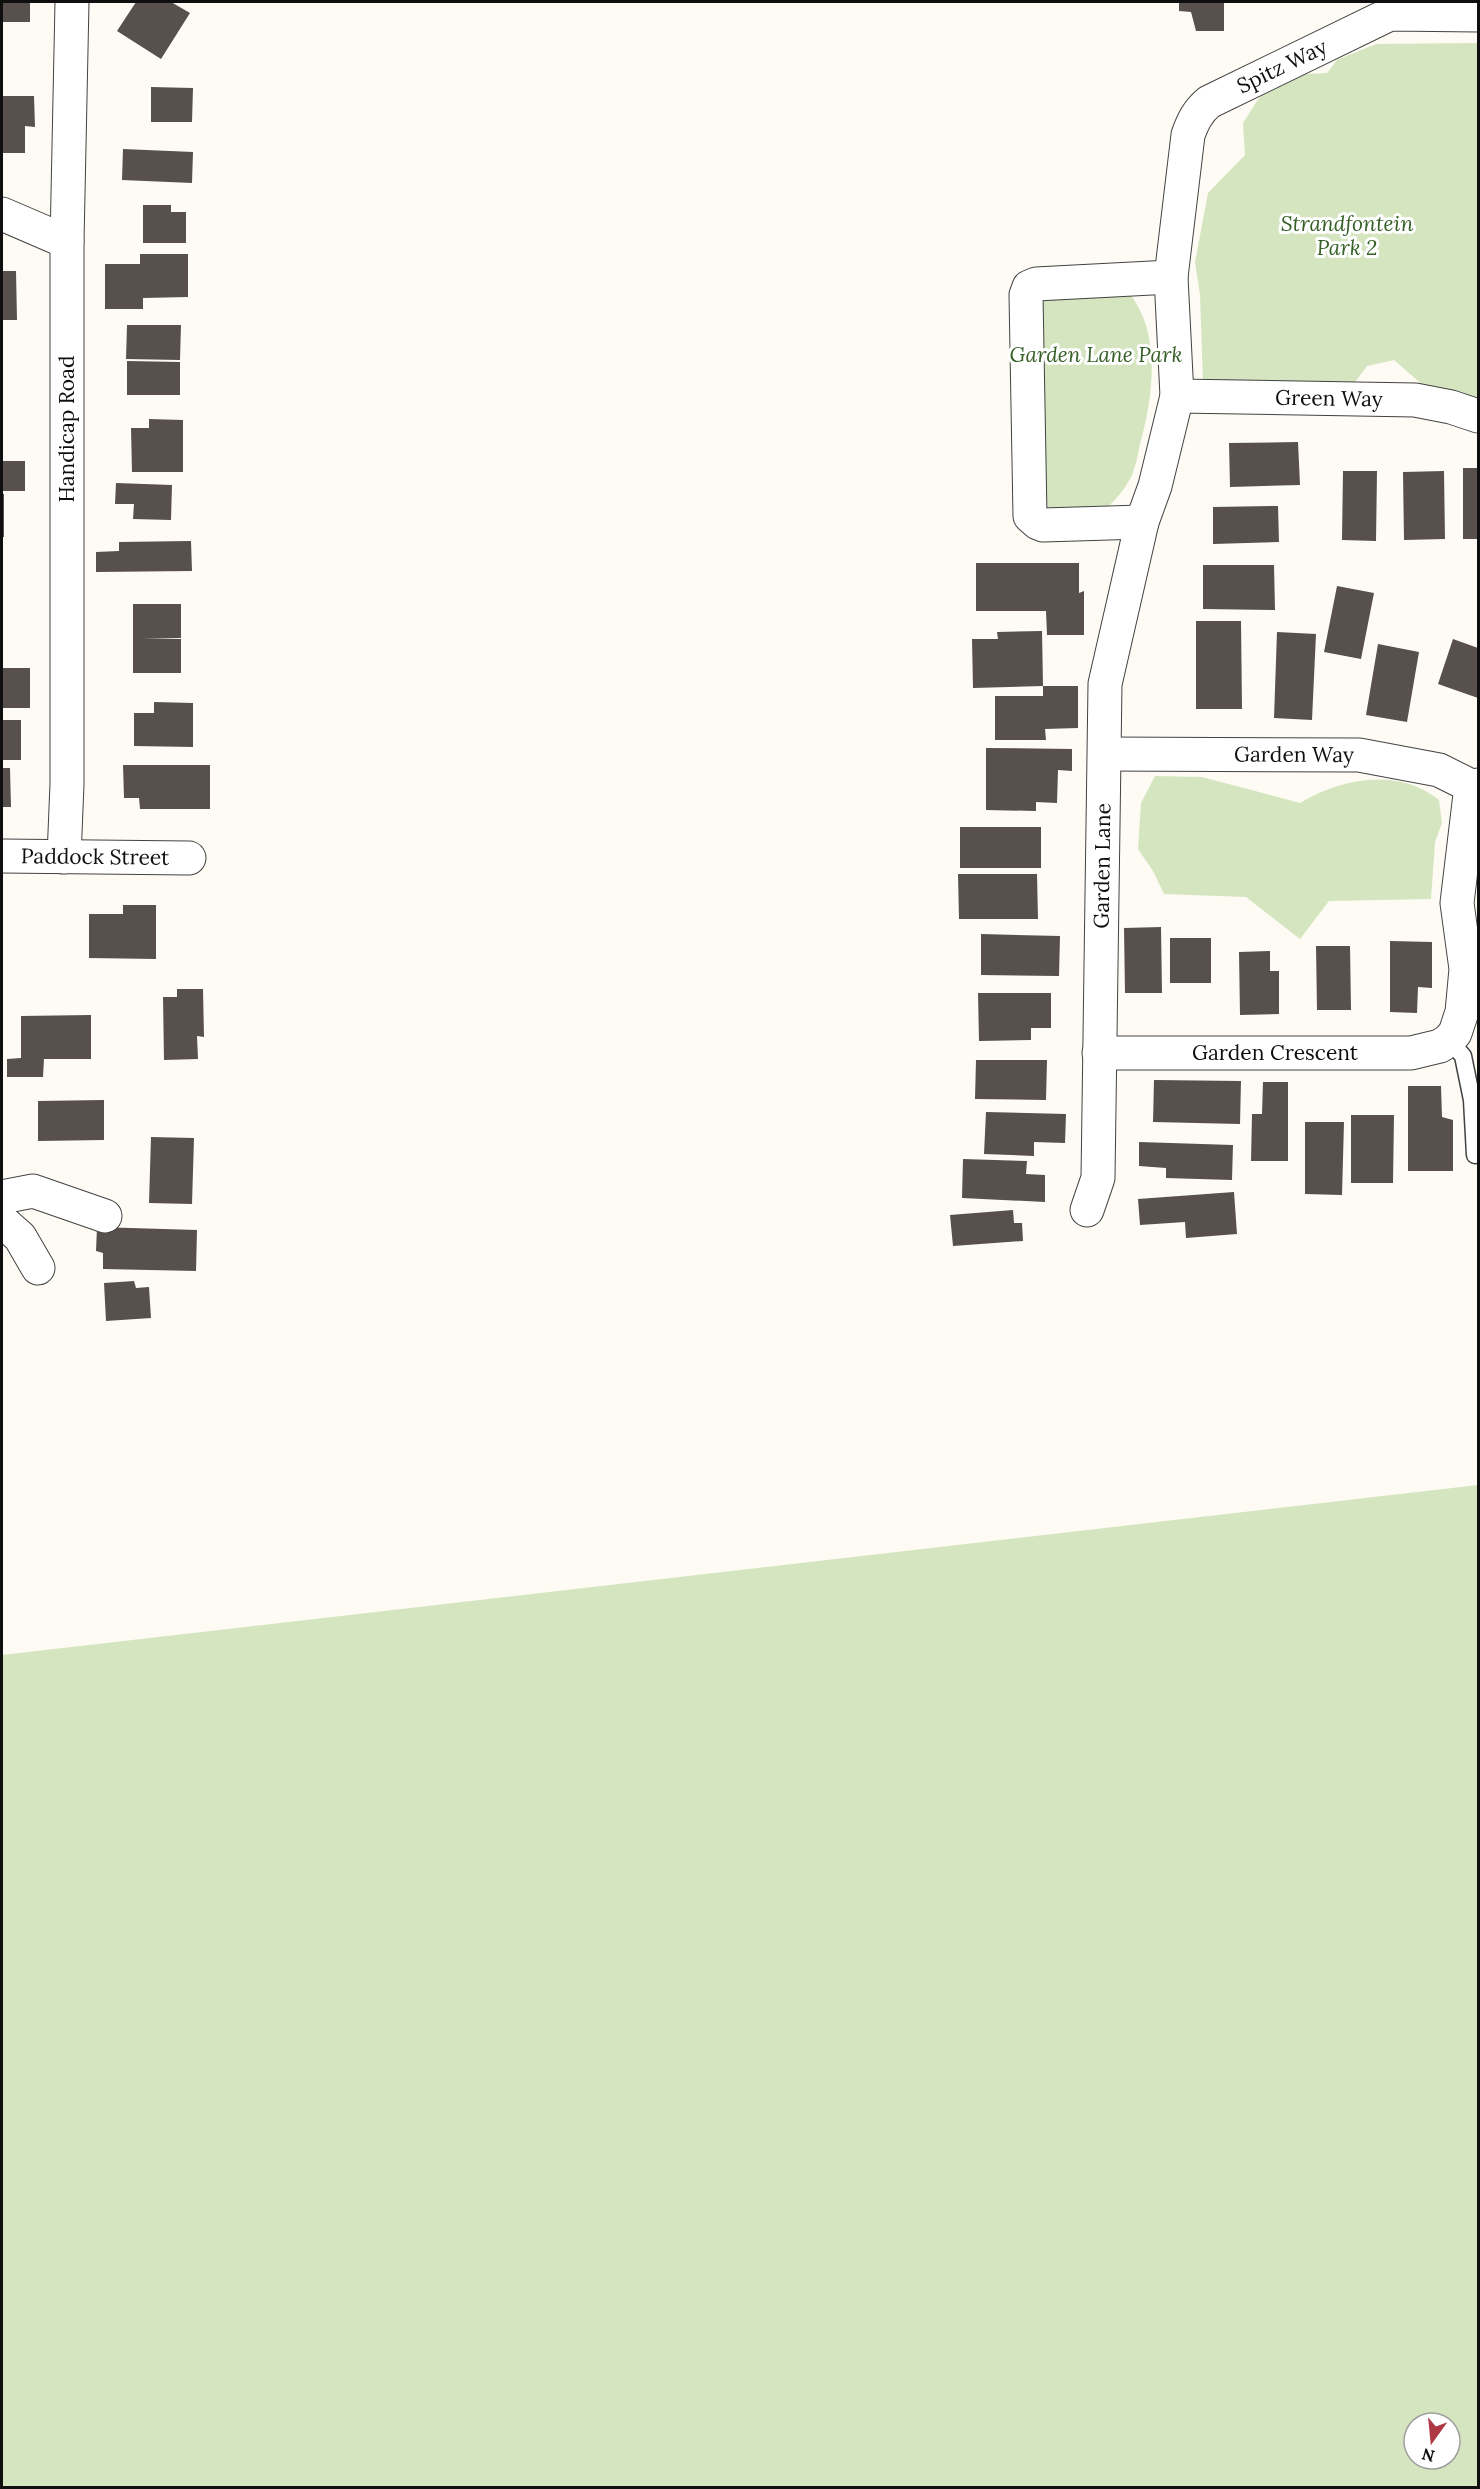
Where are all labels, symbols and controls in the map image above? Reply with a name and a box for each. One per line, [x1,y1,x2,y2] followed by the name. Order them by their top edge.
[1232,33,1331,99] street label: Spitz Way
[1281,210,1413,261] park label: Strandfontein Park 2
[1010,341,1182,368] park label: Garden Lane Park
[53,356,80,503] street label: Handicap Road
[1275,384,1383,412] street label: Green Way
[1234,741,1354,768] street label: Garden Way
[1088,803,1116,929] street label: Garden Lane
[21,842,170,871] street label: Paddock Street
[1192,1039,1359,1066] street label: Garden Crescent
[1402,2411,1462,2471] north arrow
[1420,2444,1437,2467] text: N

